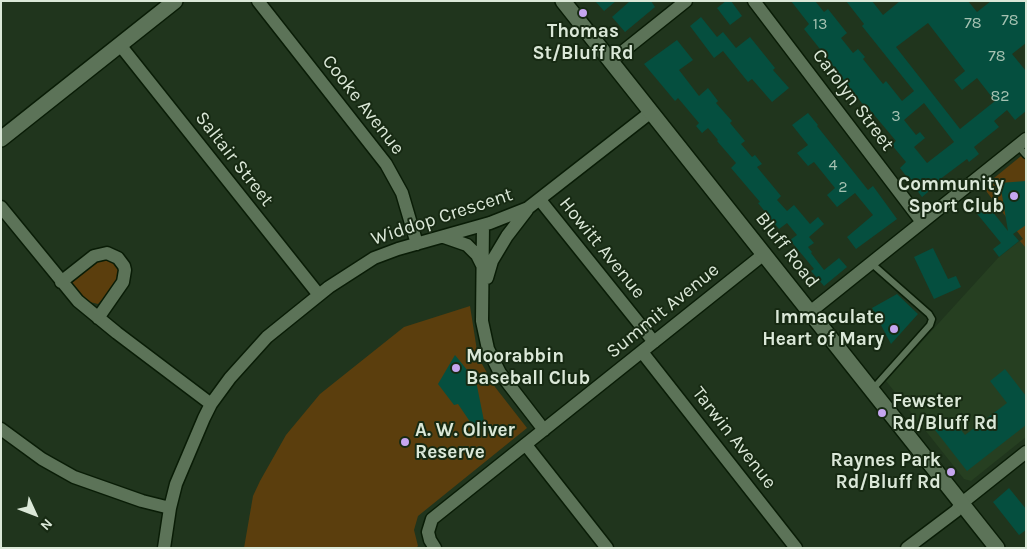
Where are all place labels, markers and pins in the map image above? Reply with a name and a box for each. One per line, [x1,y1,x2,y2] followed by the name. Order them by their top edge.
[577,7,589,19] marker: Thomas St/Bluff Rd
[532,21,634,65] place label: Thomas St/Bluff Rd
[898,174,1004,218] place label: Community Sport Club
[1008,190,1020,202] marker: Community Sport Club
[762,307,884,351] place label: Immaculate Heart of Mary
[888,323,900,335] marker: Immaculate Heart of Mary
[466,346,590,390] place label: Moorabbin Baseball Club
[450,362,462,374] marker: Moorabbin Baseball Club
[892,391,998,435] place label: Fewster Rd/Bluff Rd
[876,407,888,419] marker: Fewster Rd/Bluff Rd
[415,420,515,464] place label: A. W. Oliver Reserve
[399,436,411,448] marker: A. W. Oliver Reserve
[831,450,941,494] place label: Raynes Park Rd/Bluff Rd
[945,466,957,478] marker: Raynes Park Rd/Bluff Rd

